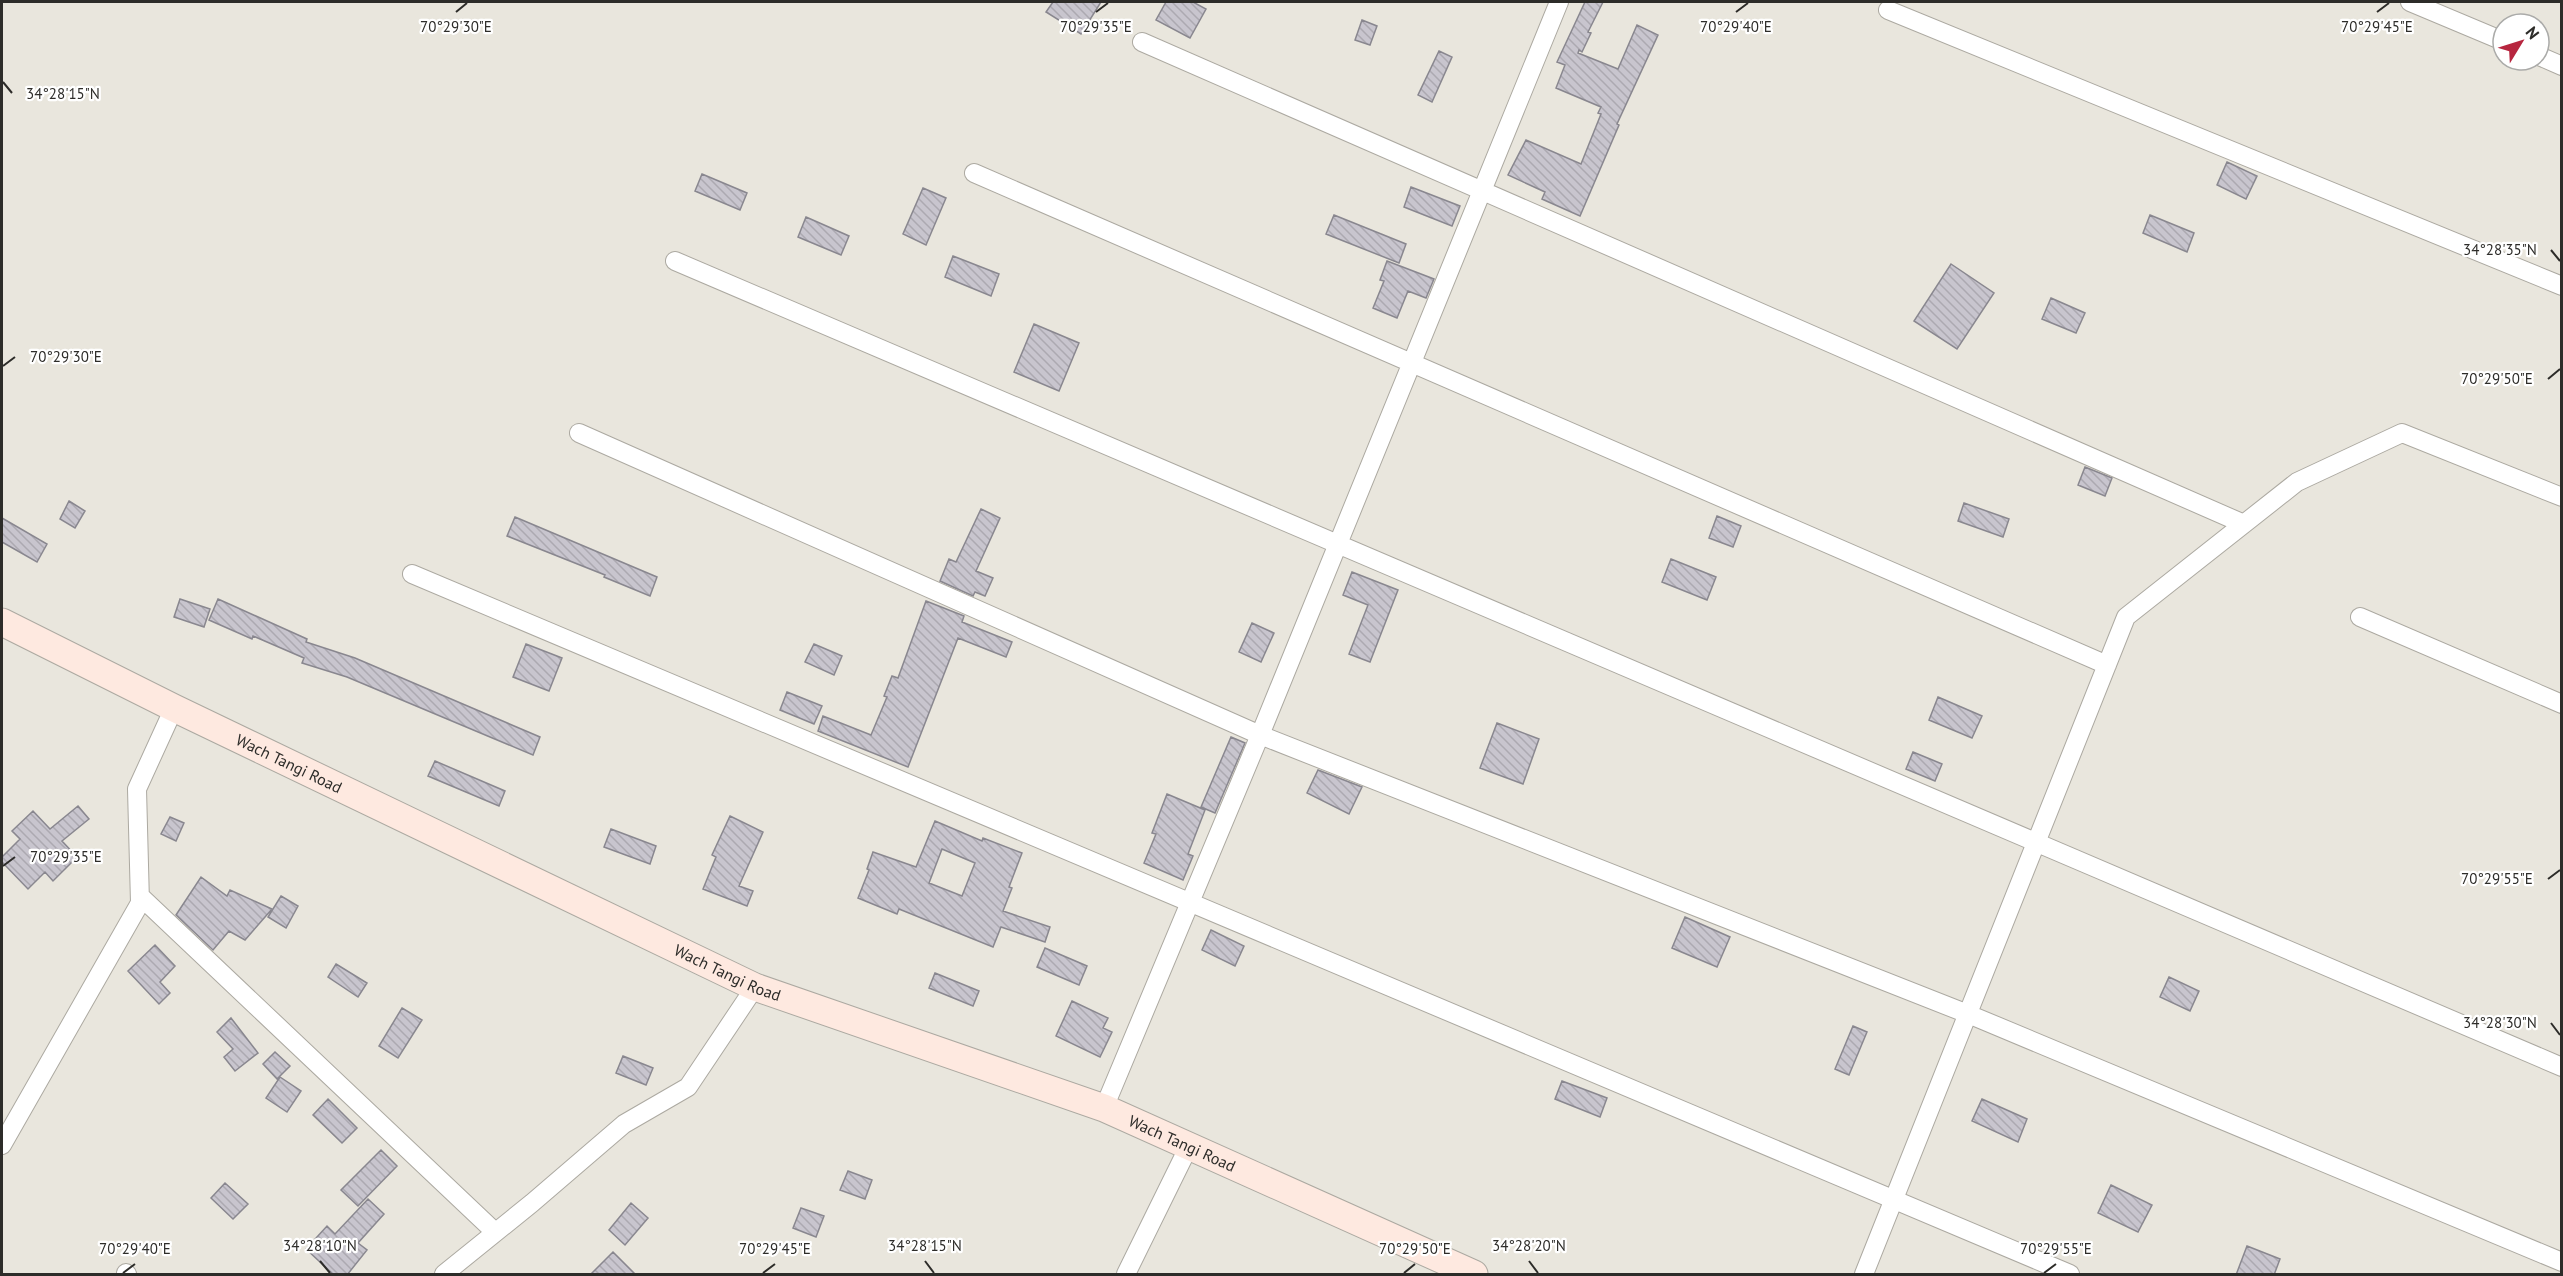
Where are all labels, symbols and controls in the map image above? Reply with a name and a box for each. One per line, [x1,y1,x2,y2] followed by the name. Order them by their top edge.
[2491,12,2551,72] north arrow
[420,17,492,36] text: 70°29'30"E
[1060,17,1132,36] text: 70°29'35"E
[1700,17,1772,36] text: 70°29'40"E
[2341,17,2413,36] text: 70°29'45"E
[2522,22,2544,43] text: N
[26,84,100,103] text: 34°28'15"N
[2463,240,2537,259] text: 34°28'35"N
[30,347,102,366] text: 70°29'30"E
[2461,369,2533,388] text: 70°29'50"E
[233,729,345,797] street label: Wach Tangi Road
[30,847,102,866] text: 70°29'35"E
[2461,869,2533,888] text: 70°29'55"E
[671,940,784,1005] street label: Wach Tangi Road
[2463,1013,2537,1032] text: 34°28'30"N
[1126,1110,1239,1176] street label: Wach Tangi Road
[283,1236,357,1255] text: 34°28'10"N
[888,1236,962,1255] text: 34°28'15"N
[1492,1236,1566,1255] text: 34°28'20"N
[99,1239,171,1258] text: 70°29'40"E
[739,1239,811,1258] text: 70°29'45"E
[1379,1239,1451,1258] text: 70°29'50"E
[2020,1239,2092,1258] text: 70°29'55"E

